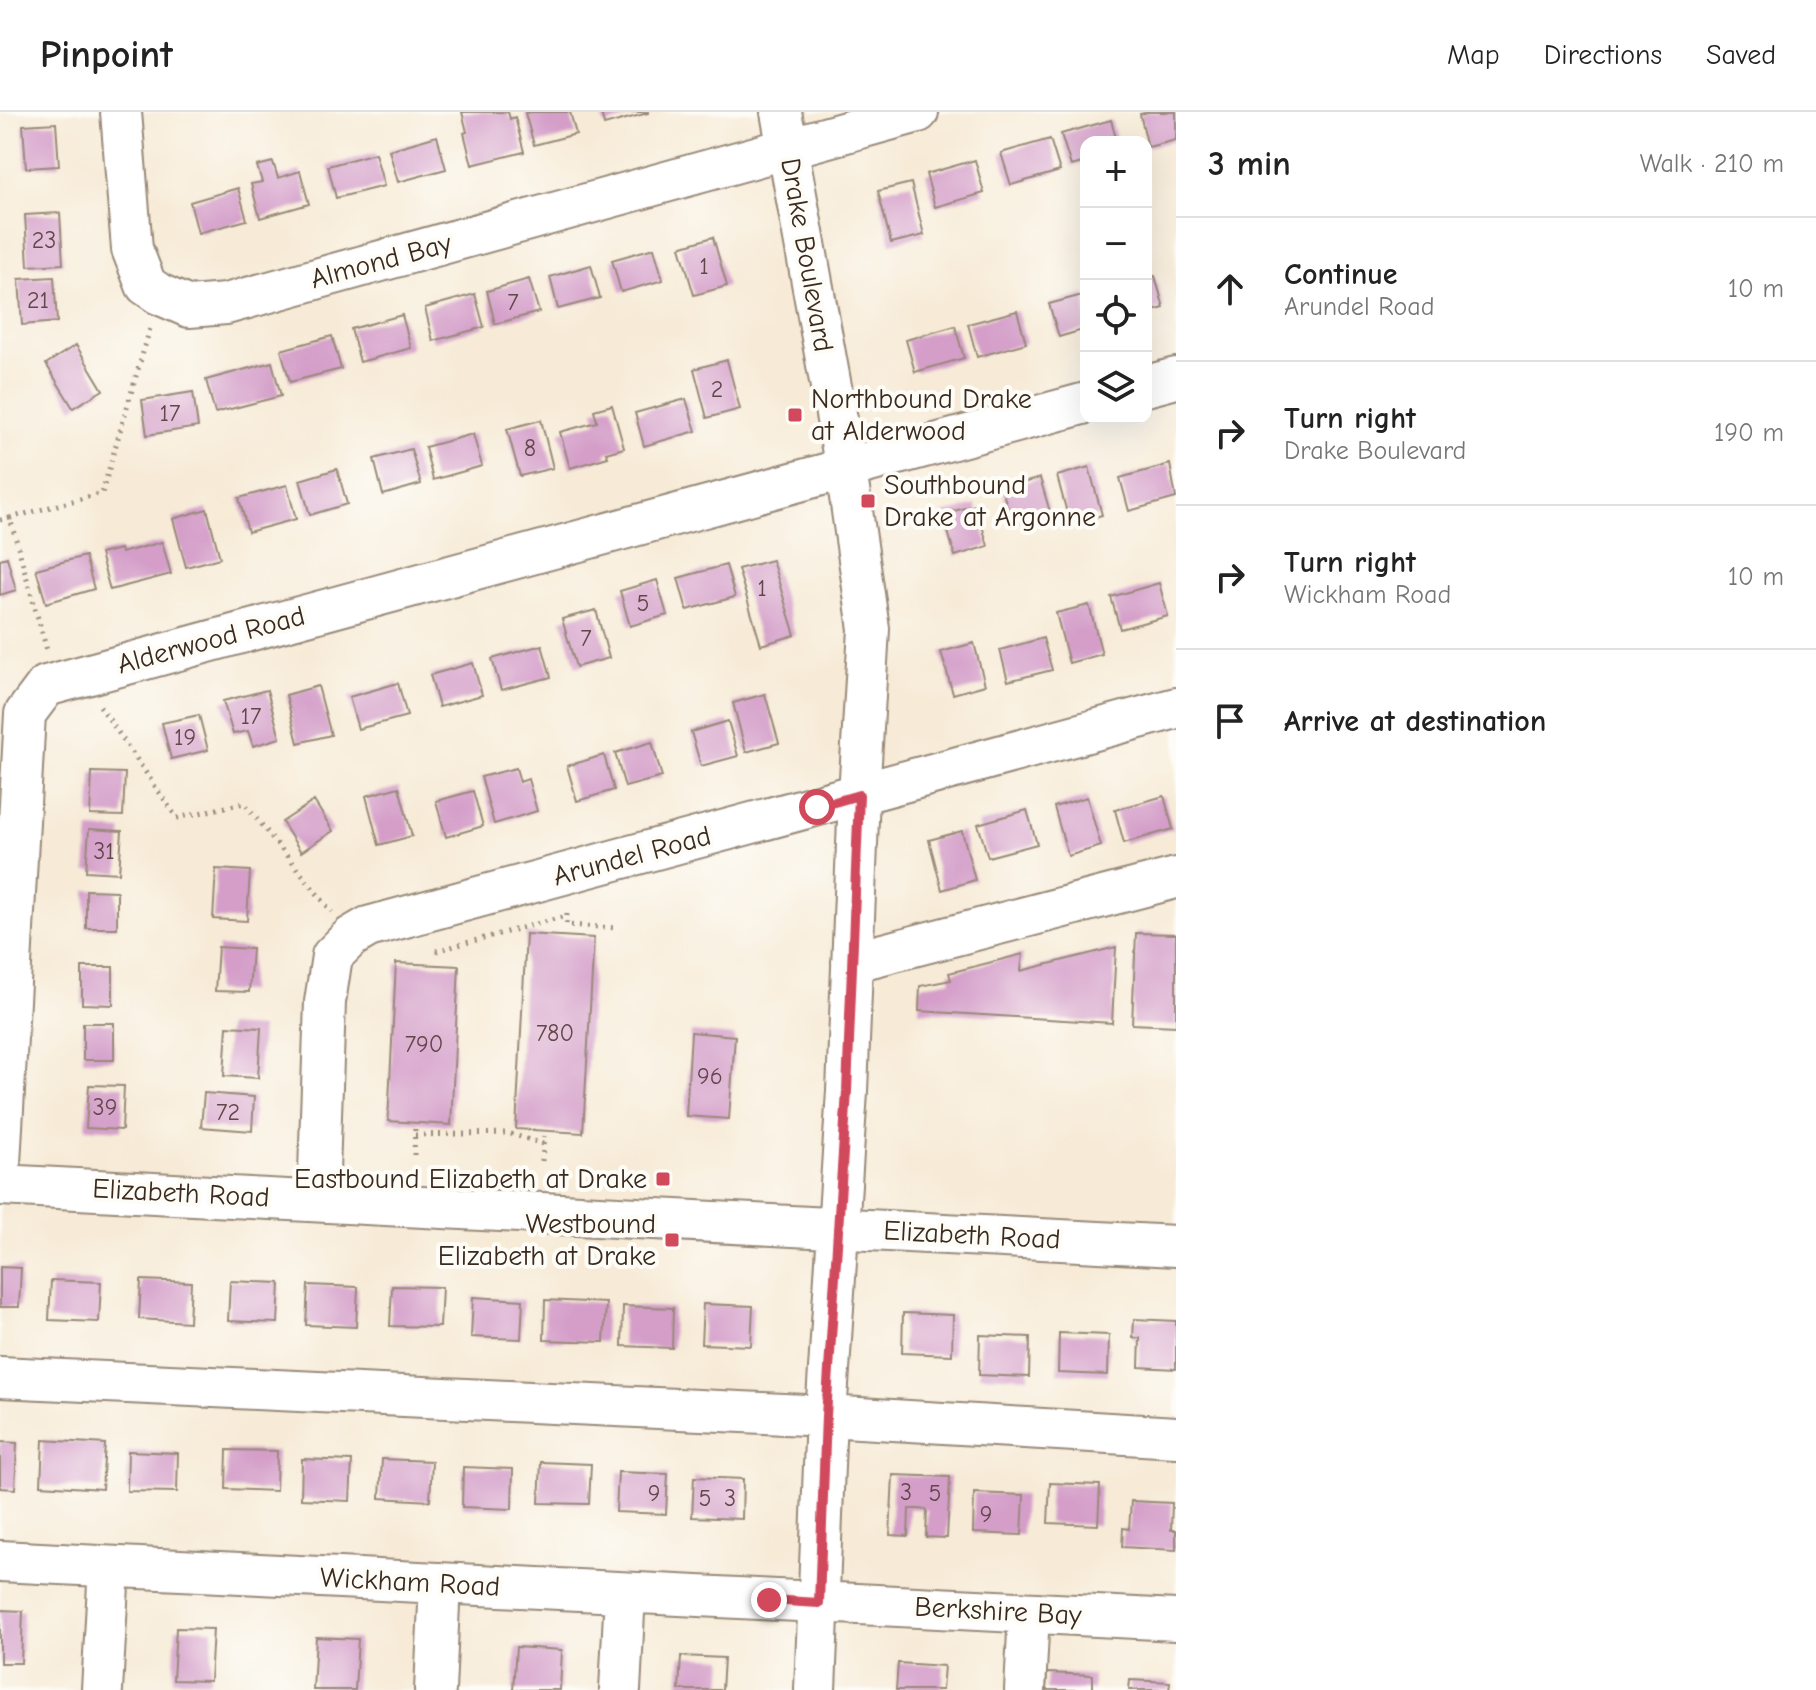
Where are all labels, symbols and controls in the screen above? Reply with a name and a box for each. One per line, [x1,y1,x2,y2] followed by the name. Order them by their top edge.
[40,33,173,77] text: Pinpoint
[1447,39,1500,71] text: Map
[1544,39,1662,71] text: Directions
[1706,39,1776,71] text: Saved
[1080,136,1152,424] map controls
[1080,136,1152,208] button: +
[1208,144,1291,184] text: 3 min
[1640,149,1784,179] text: Walk · 210 m
[774,156,840,354] street label: Drake Boulevard
[1080,208,1152,280] button: −
[32,226,56,254] house number: 23
[307,227,455,295] street label: Almond Bay
[699,252,709,280] house number: 1
[1284,257,1398,292] text: Continue
[1208,267,1252,311] icon: ahead
[1728,274,1784,304] text: 10 m
[1080,280,1152,352] button: locate
[27,286,49,314] house number: 21
[507,288,519,316] house number: 7
[1284,292,1434,322] text: Arundel Road
[1080,352,1152,424] button: layers
[711,375,723,403] house number: 2
[811,383,1032,447] place label: Northbound Drake at Alderwood
[160,399,180,427] house number: 17
[1284,401,1416,436] text: Turn right
[786,406,804,424] marker: Northbound Drake at Alderwood
[1208,411,1252,455] icon: right
[1714,418,1784,448] text: 190 m
[524,434,536,462] house number: 8
[1284,436,1466,466] text: Drake Boulevard
[884,469,1096,533] place label: Southbound Drake at Argonne
[859,492,877,510] marker: Southbound Drake at Argonne
[1284,545,1416,580] text: Turn right
[1208,555,1252,599] icon: right
[1728,562,1784,592] text: 10 m
[757,574,767,602] house number: 1
[1284,580,1451,610] text: Wickham Road
[636,589,650,617] house number: 5
[114,600,308,680] street label: Alderwood Road
[580,624,592,652] house number: 7
[1208,699,1252,743] icon: arrive
[241,702,261,730] house number: 17
[1284,704,1546,739] text: Arrive at destination
[174,723,196,751] house number: 19
[799,789,835,825] route start
[550,820,714,892] street label: Arundel Road
[93,837,115,865] house number: 31
[536,1019,574,1047] house number: 780
[405,1030,443,1058] house number: 790
[697,1062,723,1090] house number: 96
[93,1093,117,1121] house number: 39
[216,1098,240,1126] house number: 72
[294,1163,647,1195] place label: Eastbound Elizabeth at Drake
[654,1170,672,1188] marker: Eastbound Elizabeth at Drake
[92,1172,270,1214] street label: Elizabeth Road
[438,1208,656,1272] place label: Westbound Elizabeth at Drake
[883,1214,1061,1256] street label: Elizabeth Road
[663,1231,681,1249] marker: Westbound Elizabeth at Drake
[900,1478,912,1506] house number: 3
[648,1479,660,1507] house number: 9
[928,1479,942,1507] house number: 5
[698,1484,712,1512] house number: 5
[724,1484,736,1512] house number: 3
[980,1500,992,1528] house number: 9
[319,1561,501,1603] street label: Wickham Road
[751,1582,787,1618] route end
[914,1591,1083,1631] street label: Berkshire Bay

